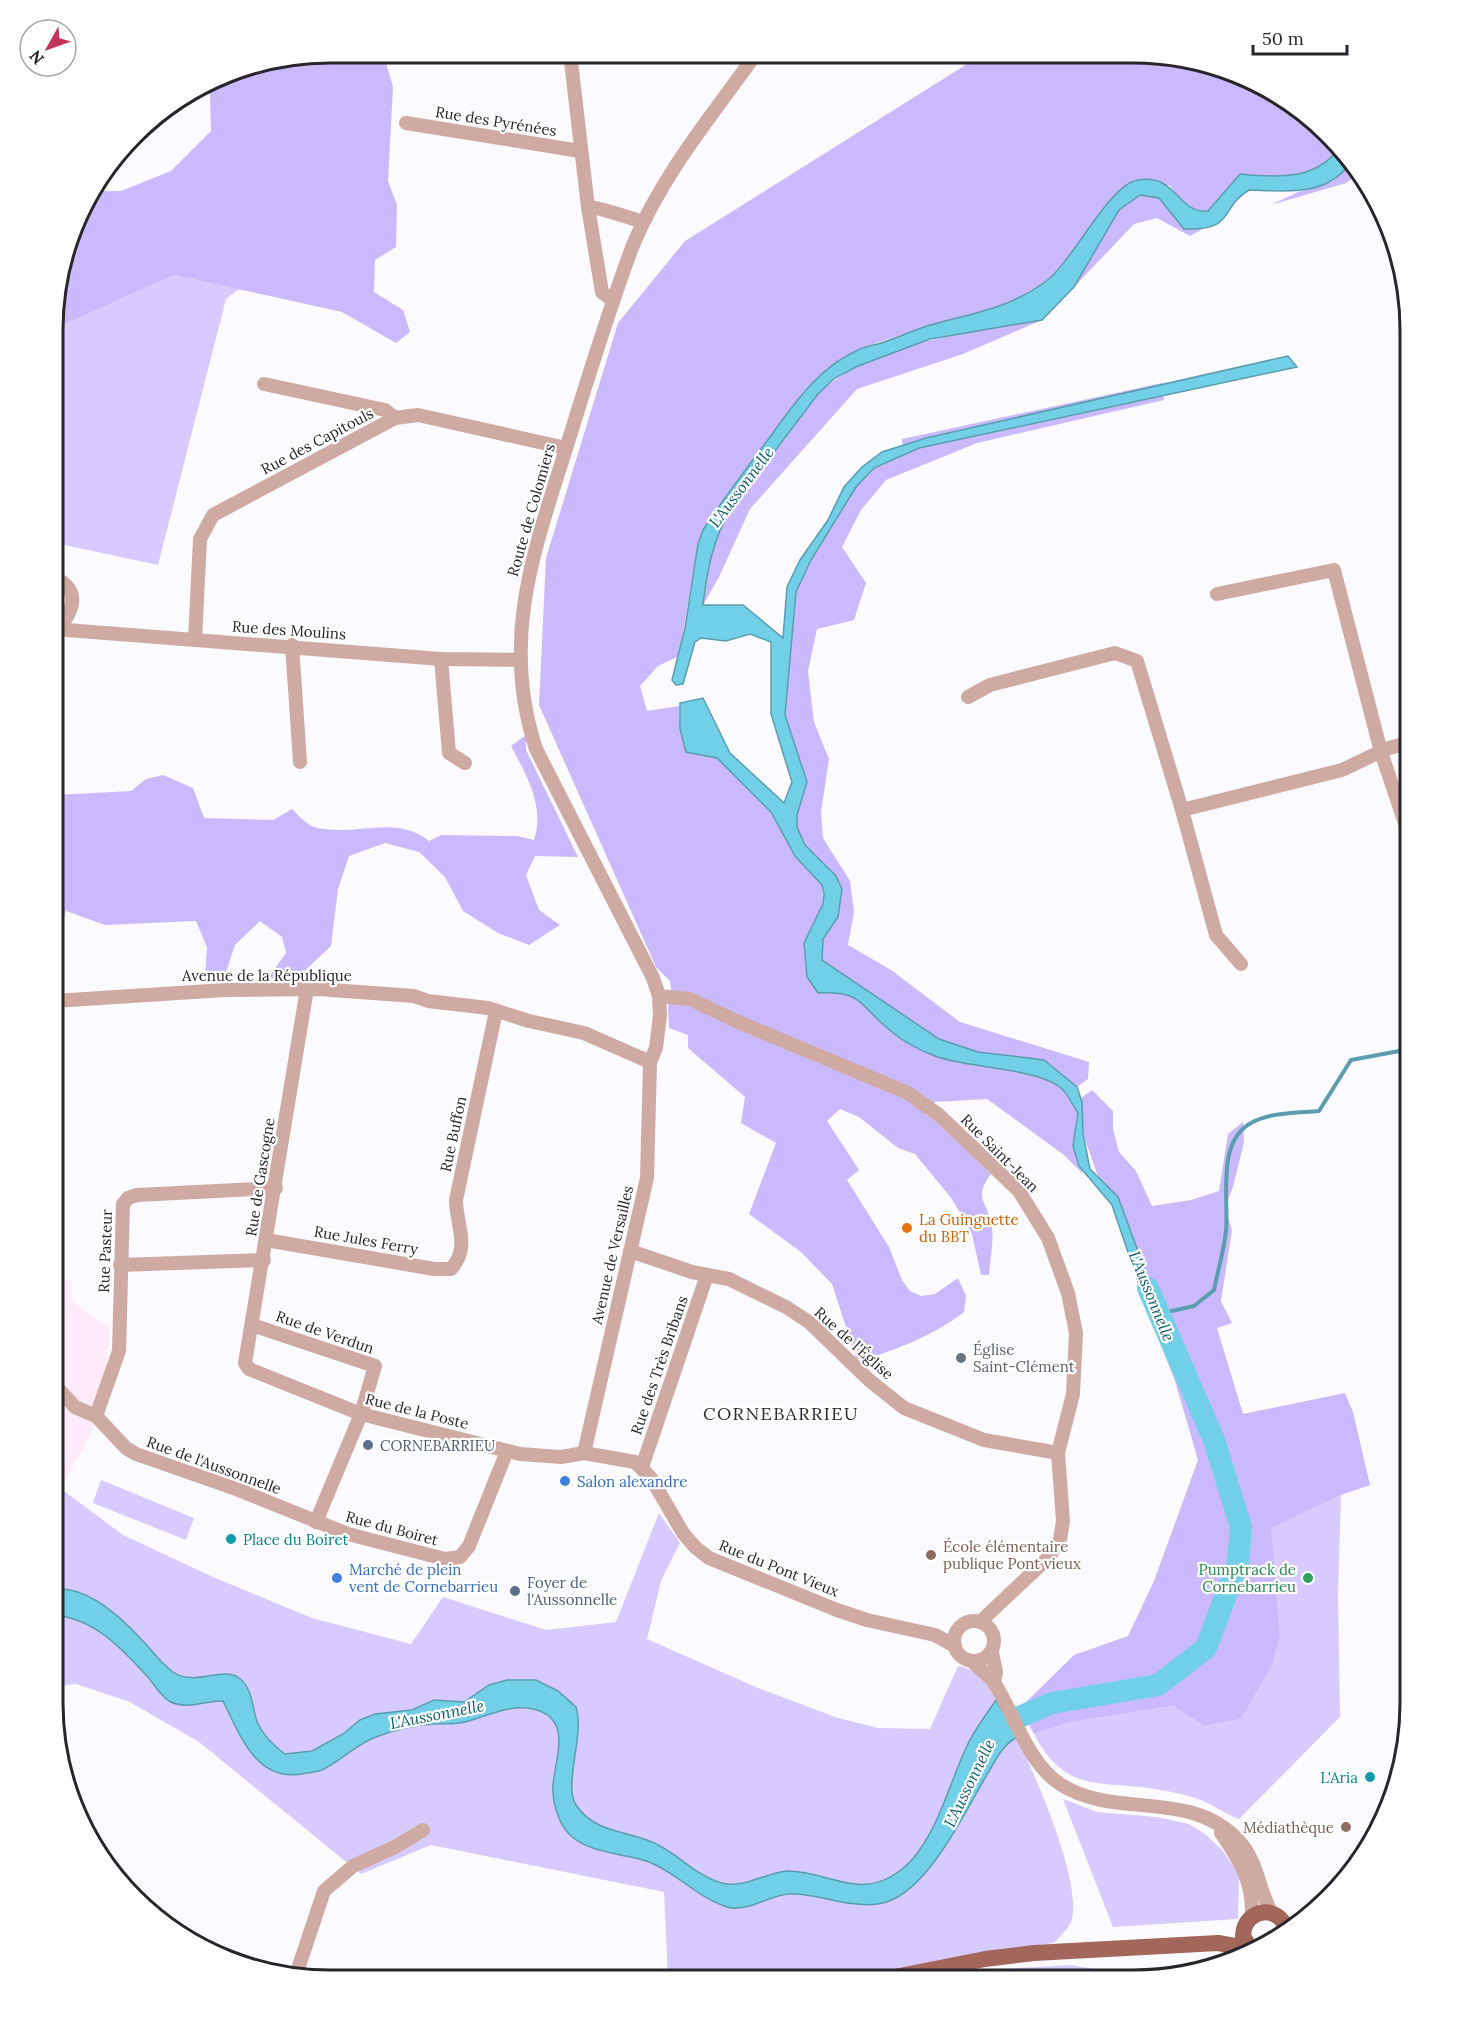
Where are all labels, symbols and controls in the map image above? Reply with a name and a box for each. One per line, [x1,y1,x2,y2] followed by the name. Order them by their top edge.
[18,18,78,78] north arrow
[1253,18,1348,56] scale bar
[1262,27,1304,50] text: 50 m
[25,46,48,69] text: N
[434,102,558,140] street label: Rue des Pyrénées
[258,403,377,479] street label: Rue des Capitouls
[503,441,559,579] street label: Route de Colomiers
[704,443,778,531] water label: L'Aussonnelle
[231,617,347,643] street label: Rue des Moulins
[181,966,352,985] street label: Avenue de la République
[436,1094,470,1174] street label: Rue Buffon
[957,1110,1043,1196] street label: Rue Saint-Jean
[241,1116,279,1238] street label: Rue de Gascogne
[587,1184,637,1327] street label: Avenue de Versailles
[94,1208,116,1293] street label: Rue Pasteur
[919,1210,1019,1246] place label: La Guinguette du BBT
[312,1221,420,1259] street label: Rue Jules Ferry
[900,1221,914,1235] marker: La Guinguette du BBT
[1125,1248,1179,1344] water label: L'Aussonnelle
[626,1293,692,1437] street label: Rue des Très Bribans
[810,1302,898,1384] street label: Rue de l'Église
[274,1306,376,1358] street label: Rue de Verdun
[973,1340,1075,1376] place label: Église Saint-Clément
[954,1351,968,1365] marker: Église Saint-Clément
[363,1389,471,1433] street label: Rue de la Poste
[703,1402,859,1425] district label: CORNEBARRIEU
[144,1432,284,1498] street label: Rue de l'Aussonnelle
[380,1436,495,1455] place label: CORNEBARRIEU
[361,1438,375,1452] marker: CORNEBARRIEU
[577,1472,687,1491] place label: Salon alexandre
[558,1474,572,1488] marker: Salon alexandre
[344,1507,440,1550] street label: Rue du Boiret
[243,1530,348,1549] place label: Place du Boiret
[224,1532,238,1546] marker: Place du Boiret
[716,1535,842,1601] street label: Rue du Pont Vieux
[943,1537,1081,1573] place label: École élémentaire publique Pont vieux
[924,1548,938,1562] marker: École élémentaire publique Pont vieux
[349,1560,498,1596] place label: Marché de plein vent de Cornebarrieu
[1199,1560,1296,1596] place label: Pumptrack de Cornebarrieu
[330,1571,344,1585] marker: Marché de plein vent de Cornebarrieu
[1301,1571,1315,1585] marker: Pumptrack de Cornebarrieu
[527,1573,617,1609] place label: Foyer de l'Aussonnelle
[508,1584,522,1598] marker: Foyer de l'Aussonnelle
[388,1695,486,1733] water label: L'Aussonnelle
[939,1735,999,1830] water label: L'Aussonnelle
[1320,1768,1358,1787] place label: L'Aria
[1363,1770,1377,1784] marker: L'Aria
[1243,1818,1334,1837] place label: Médiathèque
[1339,1820,1353,1834] marker: Médiathèque

